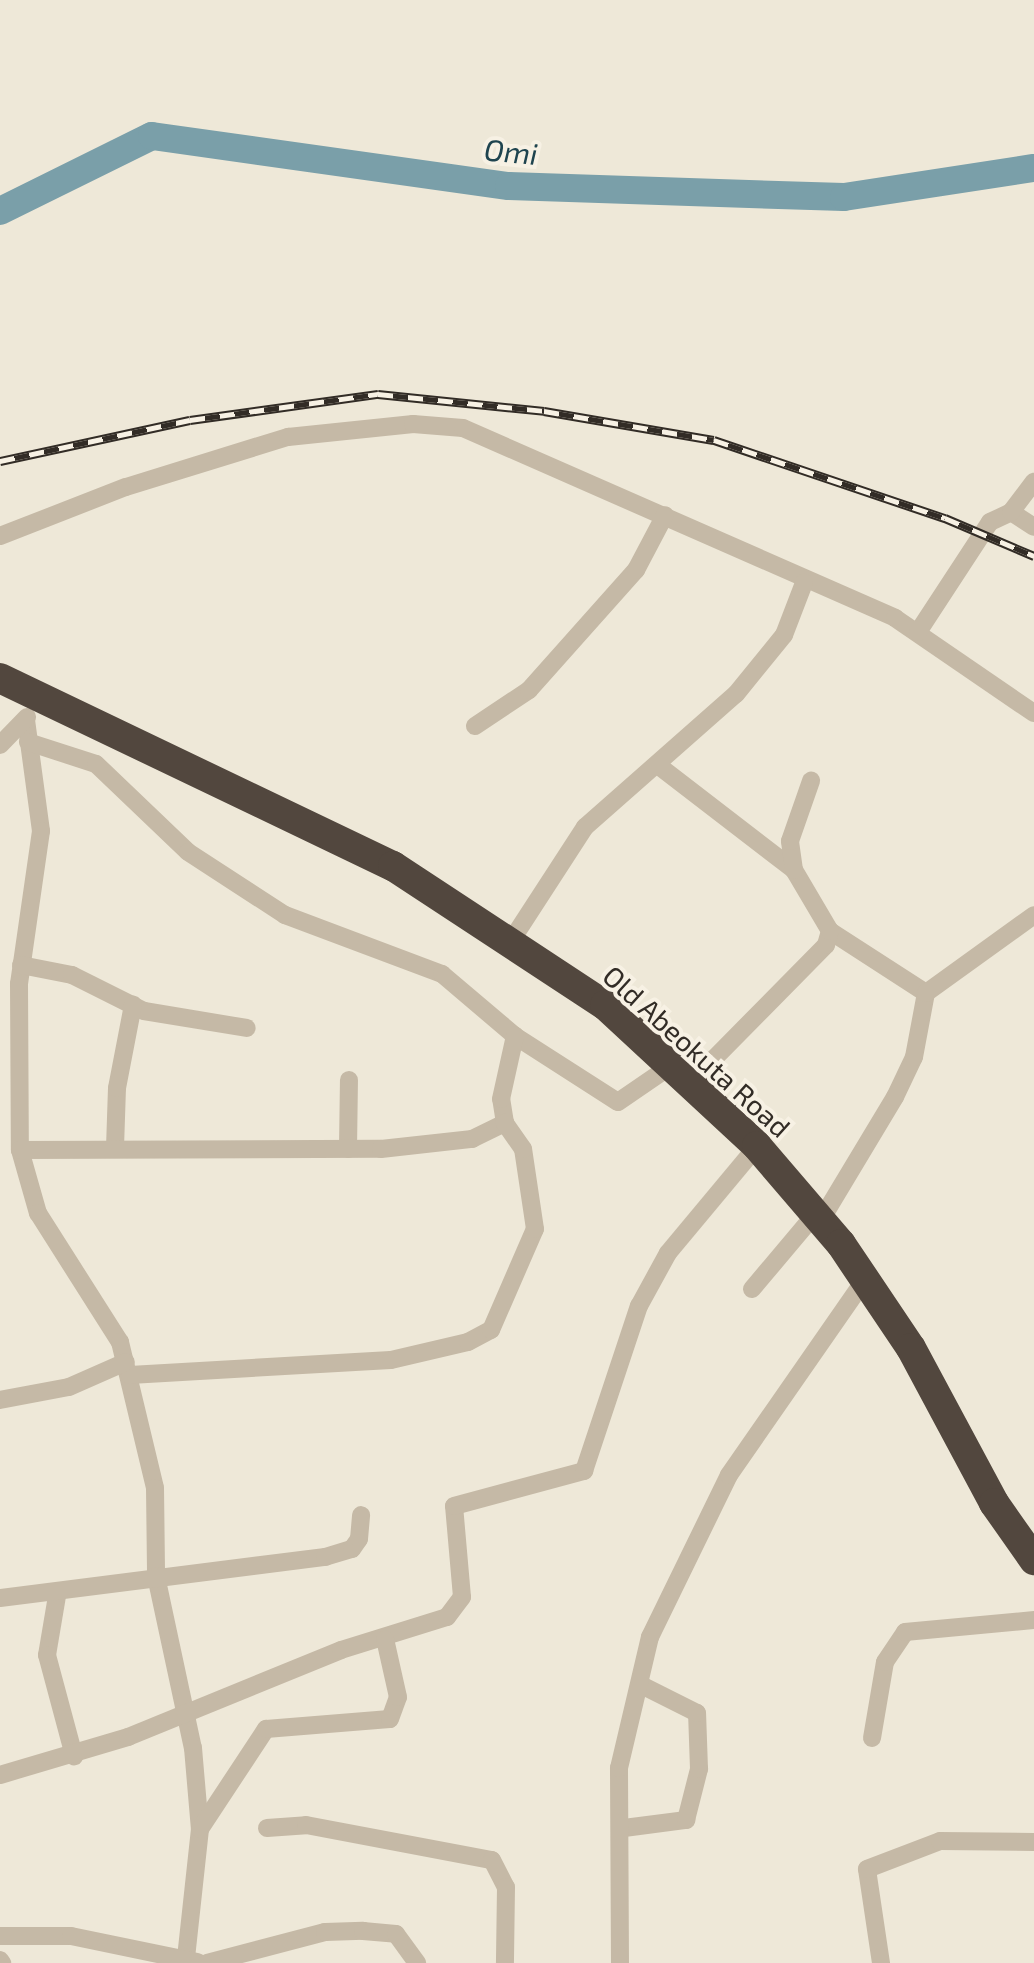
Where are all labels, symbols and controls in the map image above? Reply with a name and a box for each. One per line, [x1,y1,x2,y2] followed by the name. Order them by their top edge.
[483,131,539,171] water label: Omi
[596,958,798,1144] street label: Old Abeokuta Road

